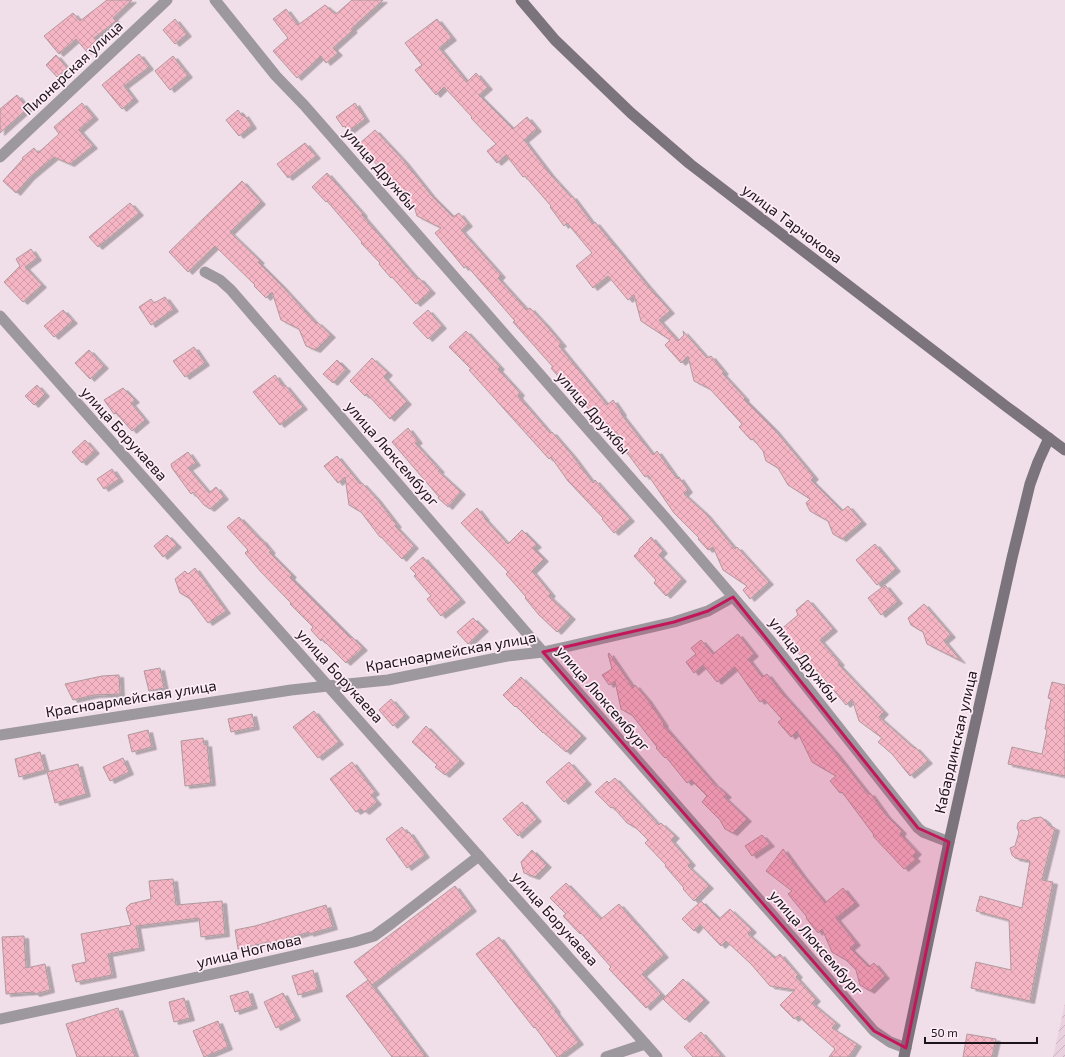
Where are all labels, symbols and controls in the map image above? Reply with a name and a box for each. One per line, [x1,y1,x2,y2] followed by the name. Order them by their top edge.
[19,16,127,119] street label: Пионерская улица
[339,123,422,214] street label: улица Дружбы
[738,180,846,267] street label: улица Тарчокова
[552,367,635,458] street label: улица Дружбы
[77,383,172,485] street label: улица Борукаева
[341,397,443,510] street label: улица Люксембург
[765,613,844,706] street label: улица Дружбы
[293,625,388,727] street label: улица Борукаева
[364,627,538,676] street label: Красноармейская улица
[552,642,654,755] street label: улица Люксембург
[930,668,981,815] street label: Кабардинская улица
[44,676,218,721] street label: Красноармейская улица
[508,868,603,970] street label: улица Борукаева
[765,886,867,999] street label: улица Люксембург
[195,929,303,972] street label: улица Ногмова
[925,1019,1037,1045] scale bar
[931,1025,958,1039] text: 50 m

